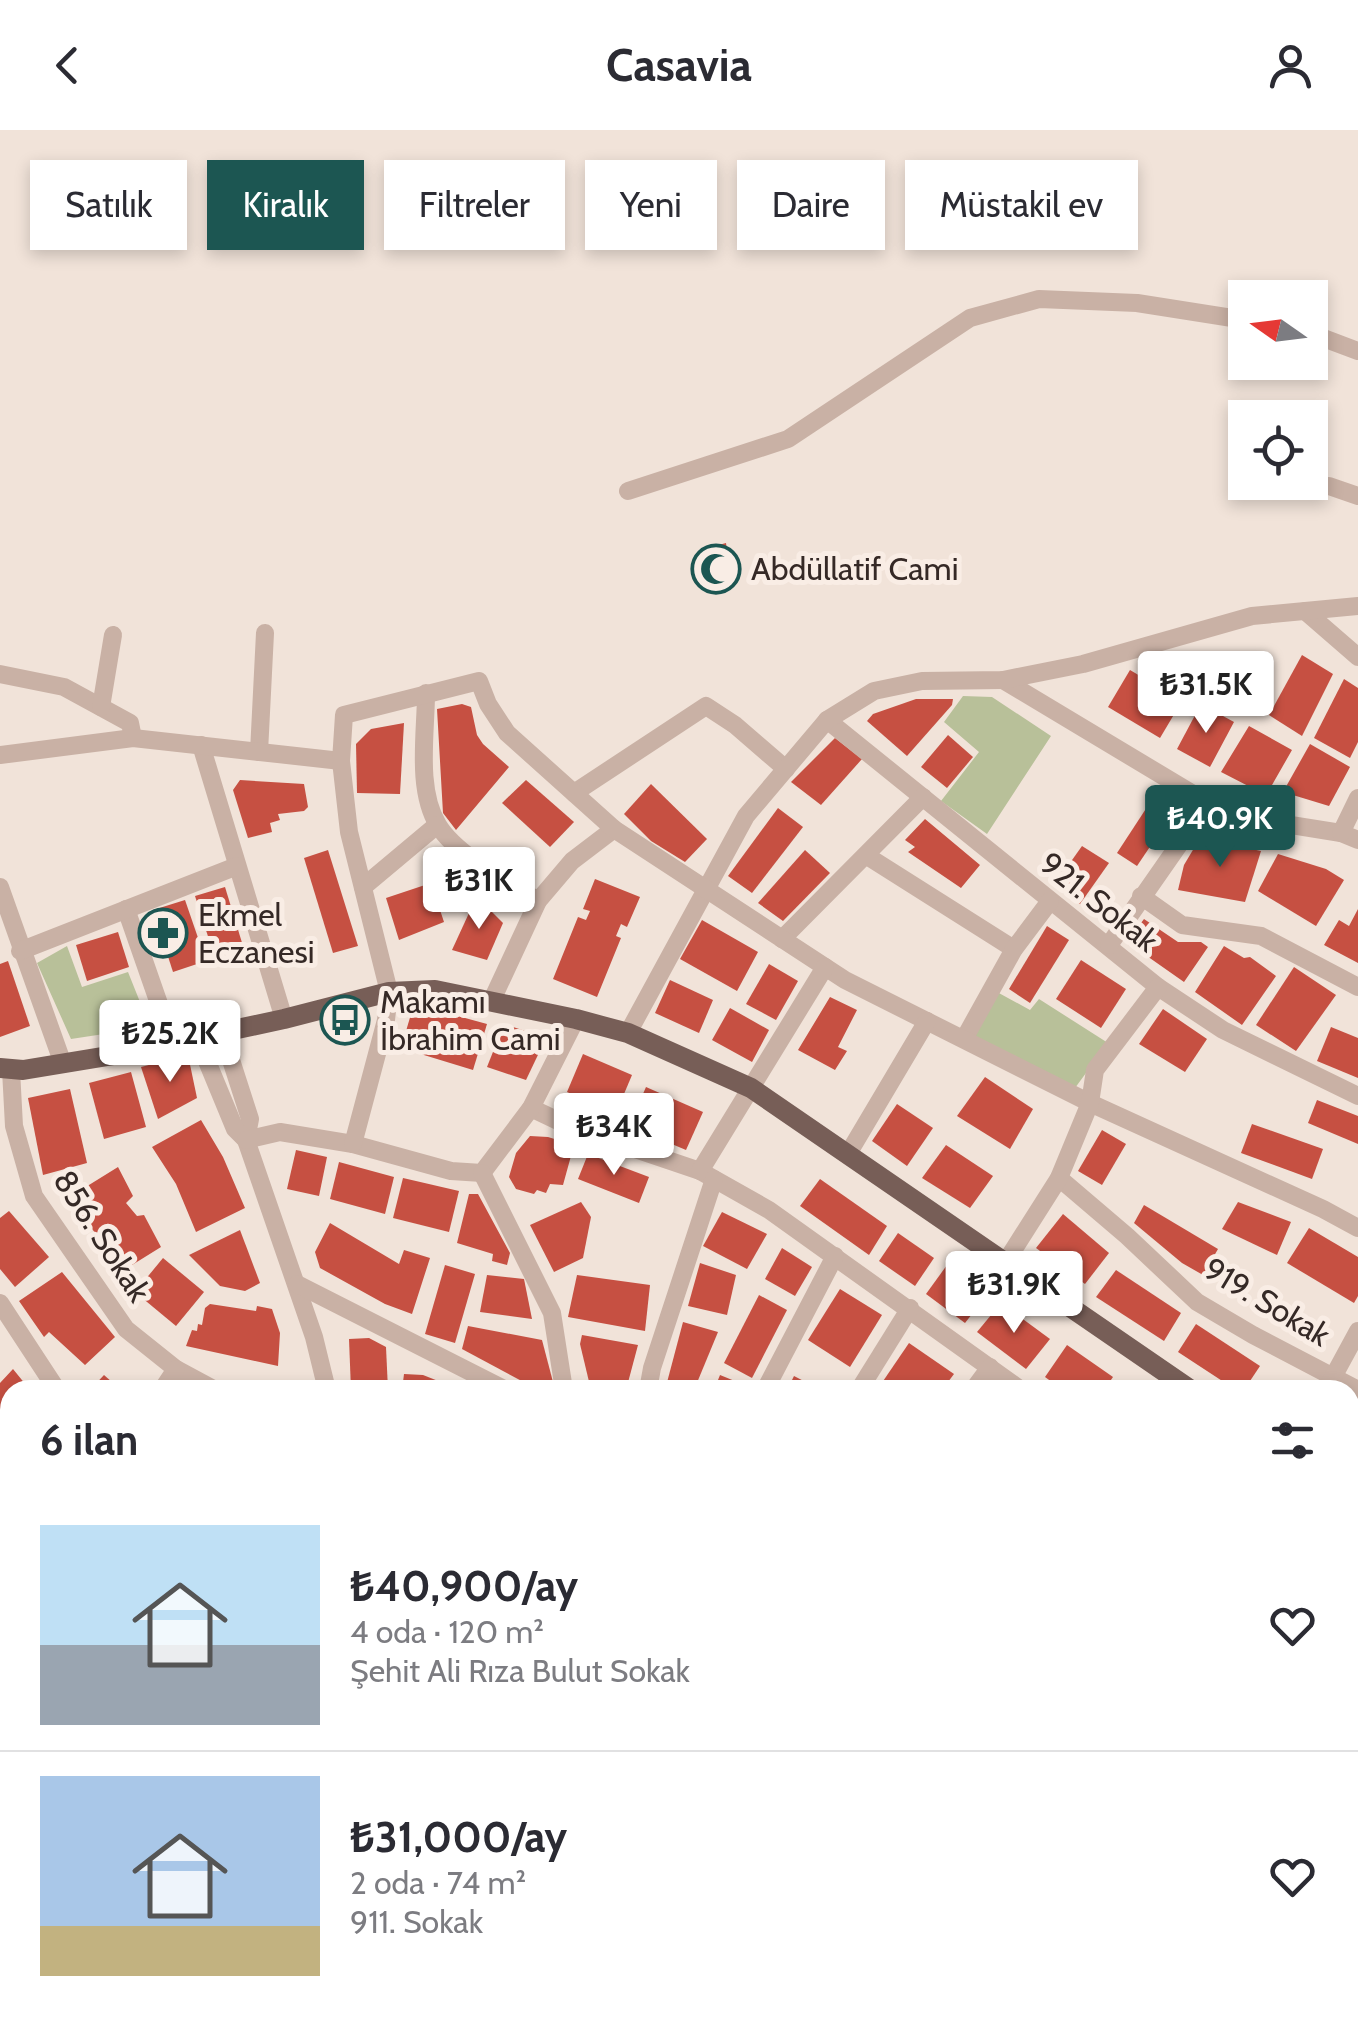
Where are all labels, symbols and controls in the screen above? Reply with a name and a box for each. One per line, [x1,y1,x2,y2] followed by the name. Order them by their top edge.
[40,38,95,93] icon: back
[606,38,752,92] text: Casavia
[1263,38,1318,93] icon: person
[30,160,187,250] chip: Satılık
[207,160,364,250] chip: Kiralık
[384,160,565,250] chip: Filtreler
[585,160,717,250] chip: Yeni
[737,160,885,250] chip: Daire
[905,160,1138,250] chip: Müstakil ev
[1228,280,1328,380] north arrow
[1228,280,1328,500] map controls
[1228,400,1328,500] button: locate
[690,543,742,595] mosque icon: Abdüllatif Cami
[751,549,958,588] place label: Abdüllatif Cami
[1125,651,1287,736] pin: ₺31.5K
[1160,664,1252,703] text: ₺31.5K
[1139,785,1301,870] pin: ₺40.9K
[1167,798,1273,837] text: ₺40.9K
[1032,843,1167,960] street label: 921. Sokak
[420,847,538,932] pin: ₺31K
[445,860,513,899] text: ₺31K
[198,895,314,971] place label: Ekmel Eczanesi
[137,907,189,959] pharmacy icon: Ekmel Eczanesi
[380,982,560,1058] place label: Makamı İbrahim Cami
[319,994,371,1046] bus stop icon: Makamı İbrahim Cami
[89,1000,251,1085] pin: ₺25.2K
[121,1013,219,1052] text: ₺25.2K
[555,1093,673,1178] pin: ₺34K
[576,1106,652,1145] text: ₺34K
[46,1163,160,1309] street label: 856. Sokak
[1197,1249,1338,1355] street label: 919. Sokak
[933,1251,1095,1336] pin: ₺31.9K
[968,1264,1060,1303] text: ₺31.9K
[1265,1413,1320,1468] icon: filters
[40,1414,138,1466] text: 6 ilan
[350,1560,578,1612] text: ₺40,900/ay
[120,1565,240,1685] icon: home
[1265,1598,1320,1653] icon: heart
[350,1612,544,1651] text: 4 oda · 120 m²
[350,1651,690,1690] text: Şehit Ali Rıza Bulut Sokak
[350,1811,567,1863] text: ₺31,000/ay
[120,1816,240,1936] icon: home
[1265,1849,1320,1904] icon: heart
[350,1863,526,1902] text: 2 oda · 74 m²
[350,1902,483,1941] text: 911. Sokak

